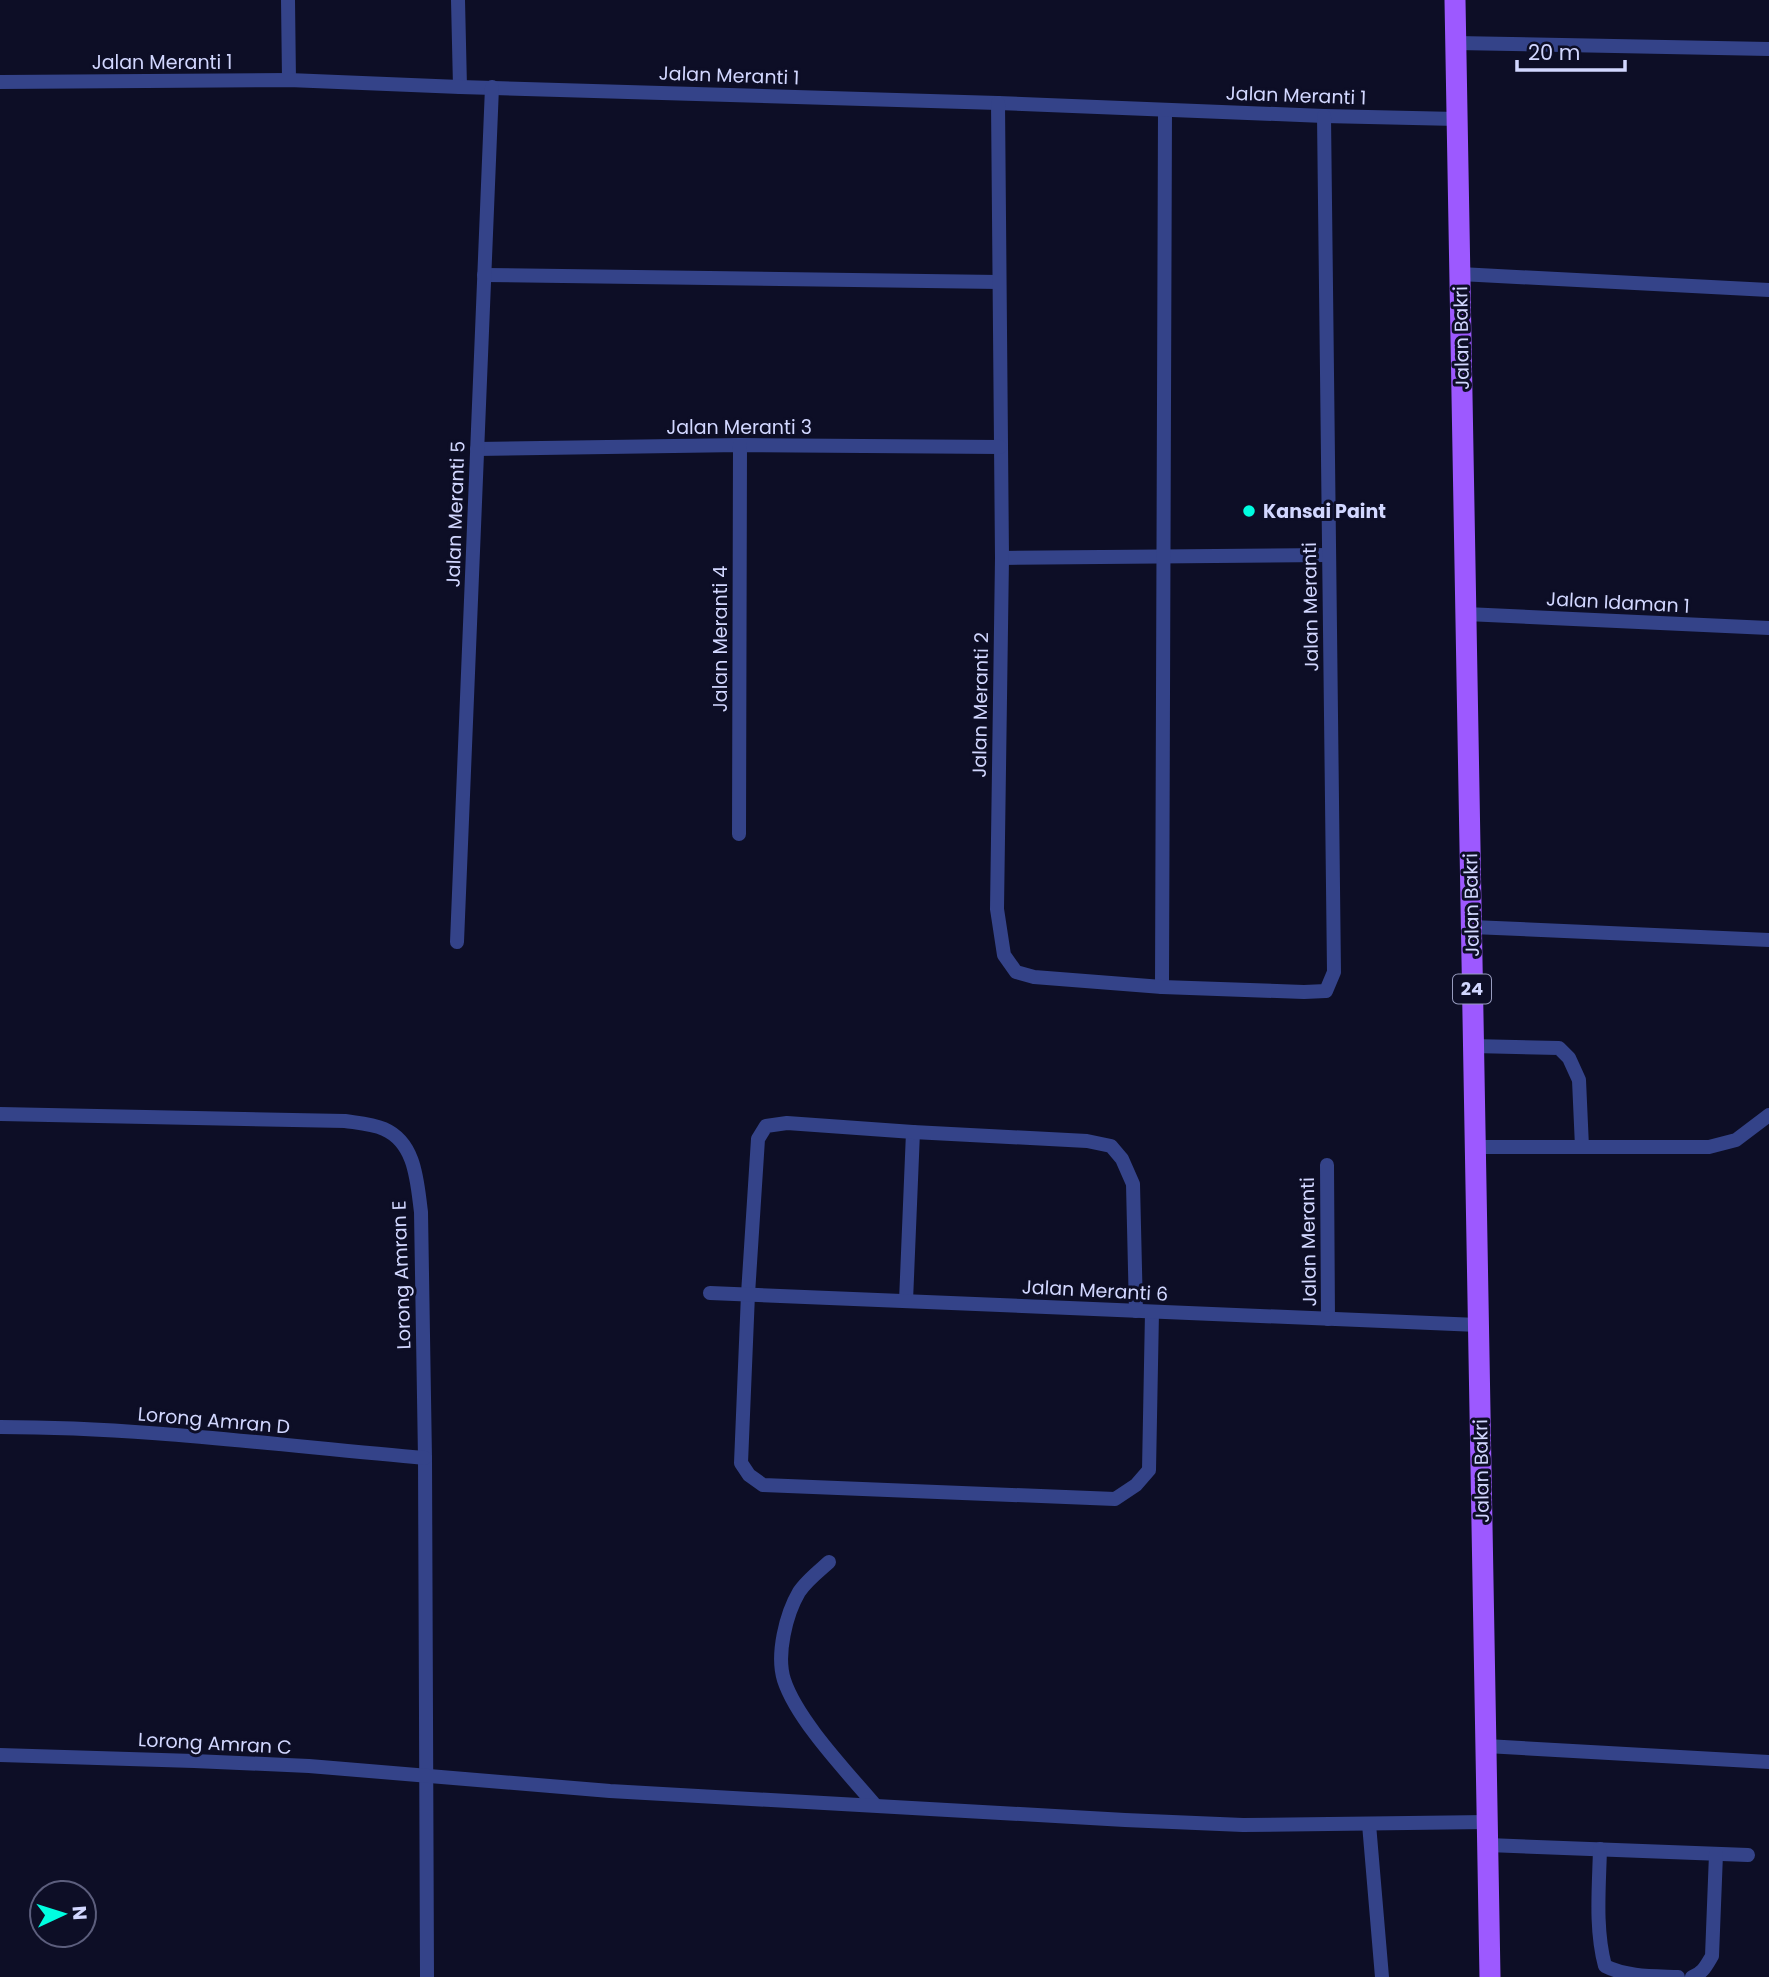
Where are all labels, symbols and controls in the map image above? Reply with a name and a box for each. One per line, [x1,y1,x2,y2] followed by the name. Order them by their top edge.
[1517,28,1626,72] scale bar
[1528,38,1581,67] text: 20 m
[92,49,232,76] street label: Jalan Meranti 1
[658,60,800,91] street label: Jalan Meranti 1
[1225,80,1367,111] street label: Jalan Meranti 1
[1447,286,1476,390] street label: Jalan Bakri
[666,414,812,441] street label: Jalan Meranti 3
[439,440,472,588] street label: Jalan Meranti 5
[1263,498,1386,525] place label: Kansai Paint
[1241,503,1257,519] marker: Kansai Paint
[1296,542,1325,672] street label: Jalan Meranti
[707,566,734,712] street label: Jalan Meranti 4
[1545,585,1690,620] street label: Jalan Idaman 1
[966,632,995,778] street label: Jalan Meranti 2
[1457,853,1486,957] street label: Jalan Bakri
[1453,974,1491,1004] road number: 24
[1294,1177,1323,1307] street label: Jalan Meranti
[385,1200,418,1350] street label: Lorong Amran E
[1021,1273,1169,1308] street label: Jalan Meranti 6
[137,1400,291,1441] street label: Lorong Amran D
[1467,1419,1496,1523] street label: Jalan Bakri
[137,1726,293,1761] street label: Lorong Amran C
[28,1879,98,1949] north arrow
[65,1905,93,1921] text: N

